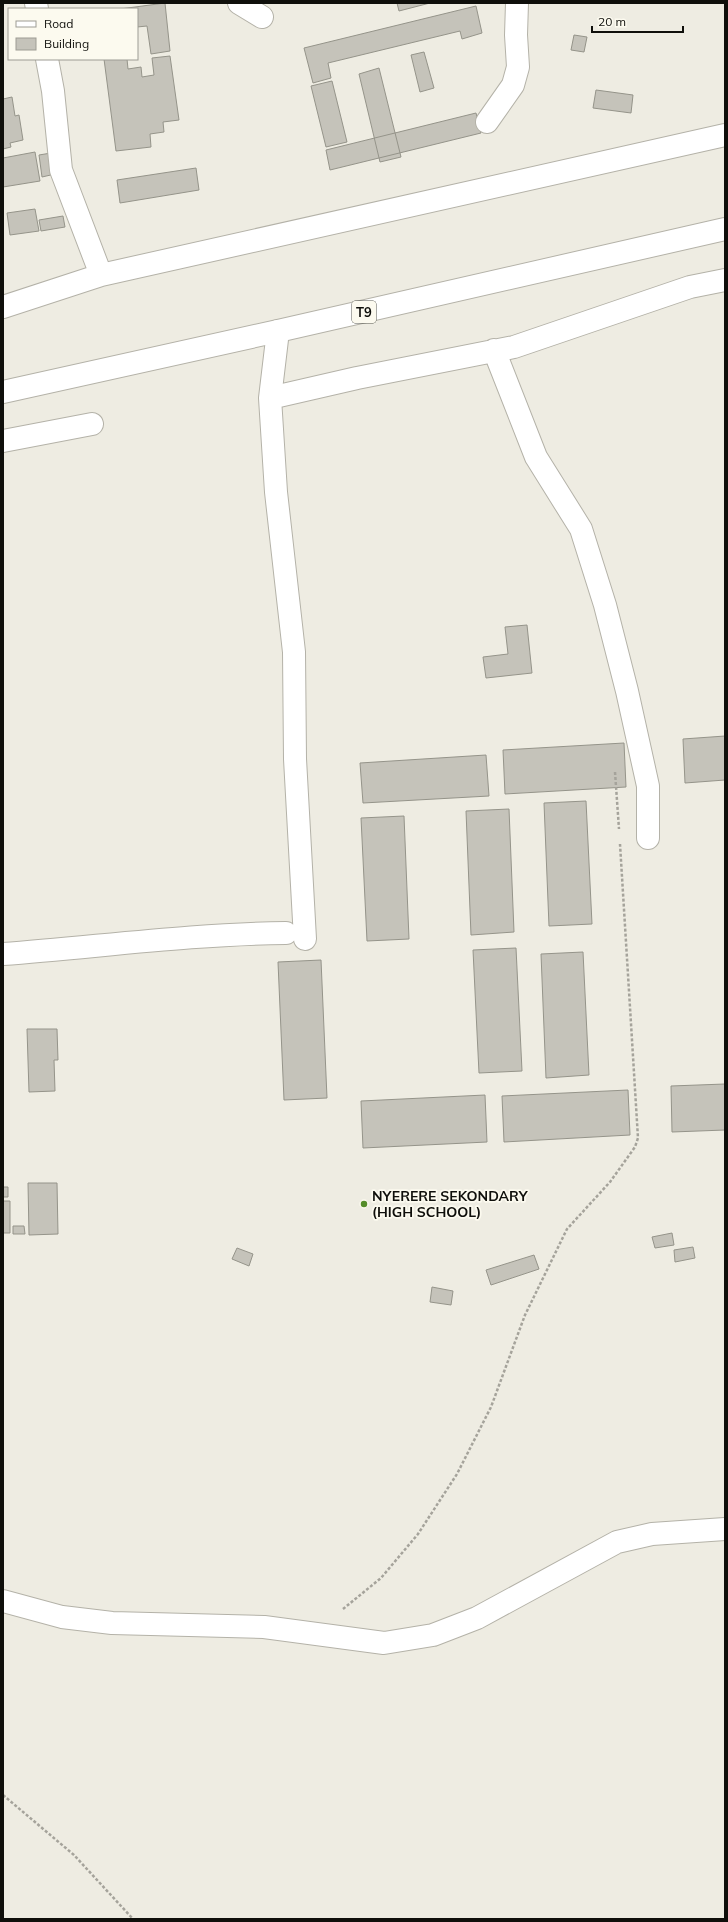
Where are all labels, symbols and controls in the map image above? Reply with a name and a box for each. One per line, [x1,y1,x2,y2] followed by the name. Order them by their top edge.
[8,8,138,60] legend
[592,8,683,34] scale bar
[598,14,626,29] text: 20 m
[44,16,73,31] text: Road
[44,36,89,51] text: Building
[352,301,376,323] road number: T9
[372,1187,529,1221] place label: NYERERE SEKONDARY (HIGH SCHOOL)
[359,1199,369,1209] marker: NYERERE SEKONDARY (HIGH SCHOOL)

